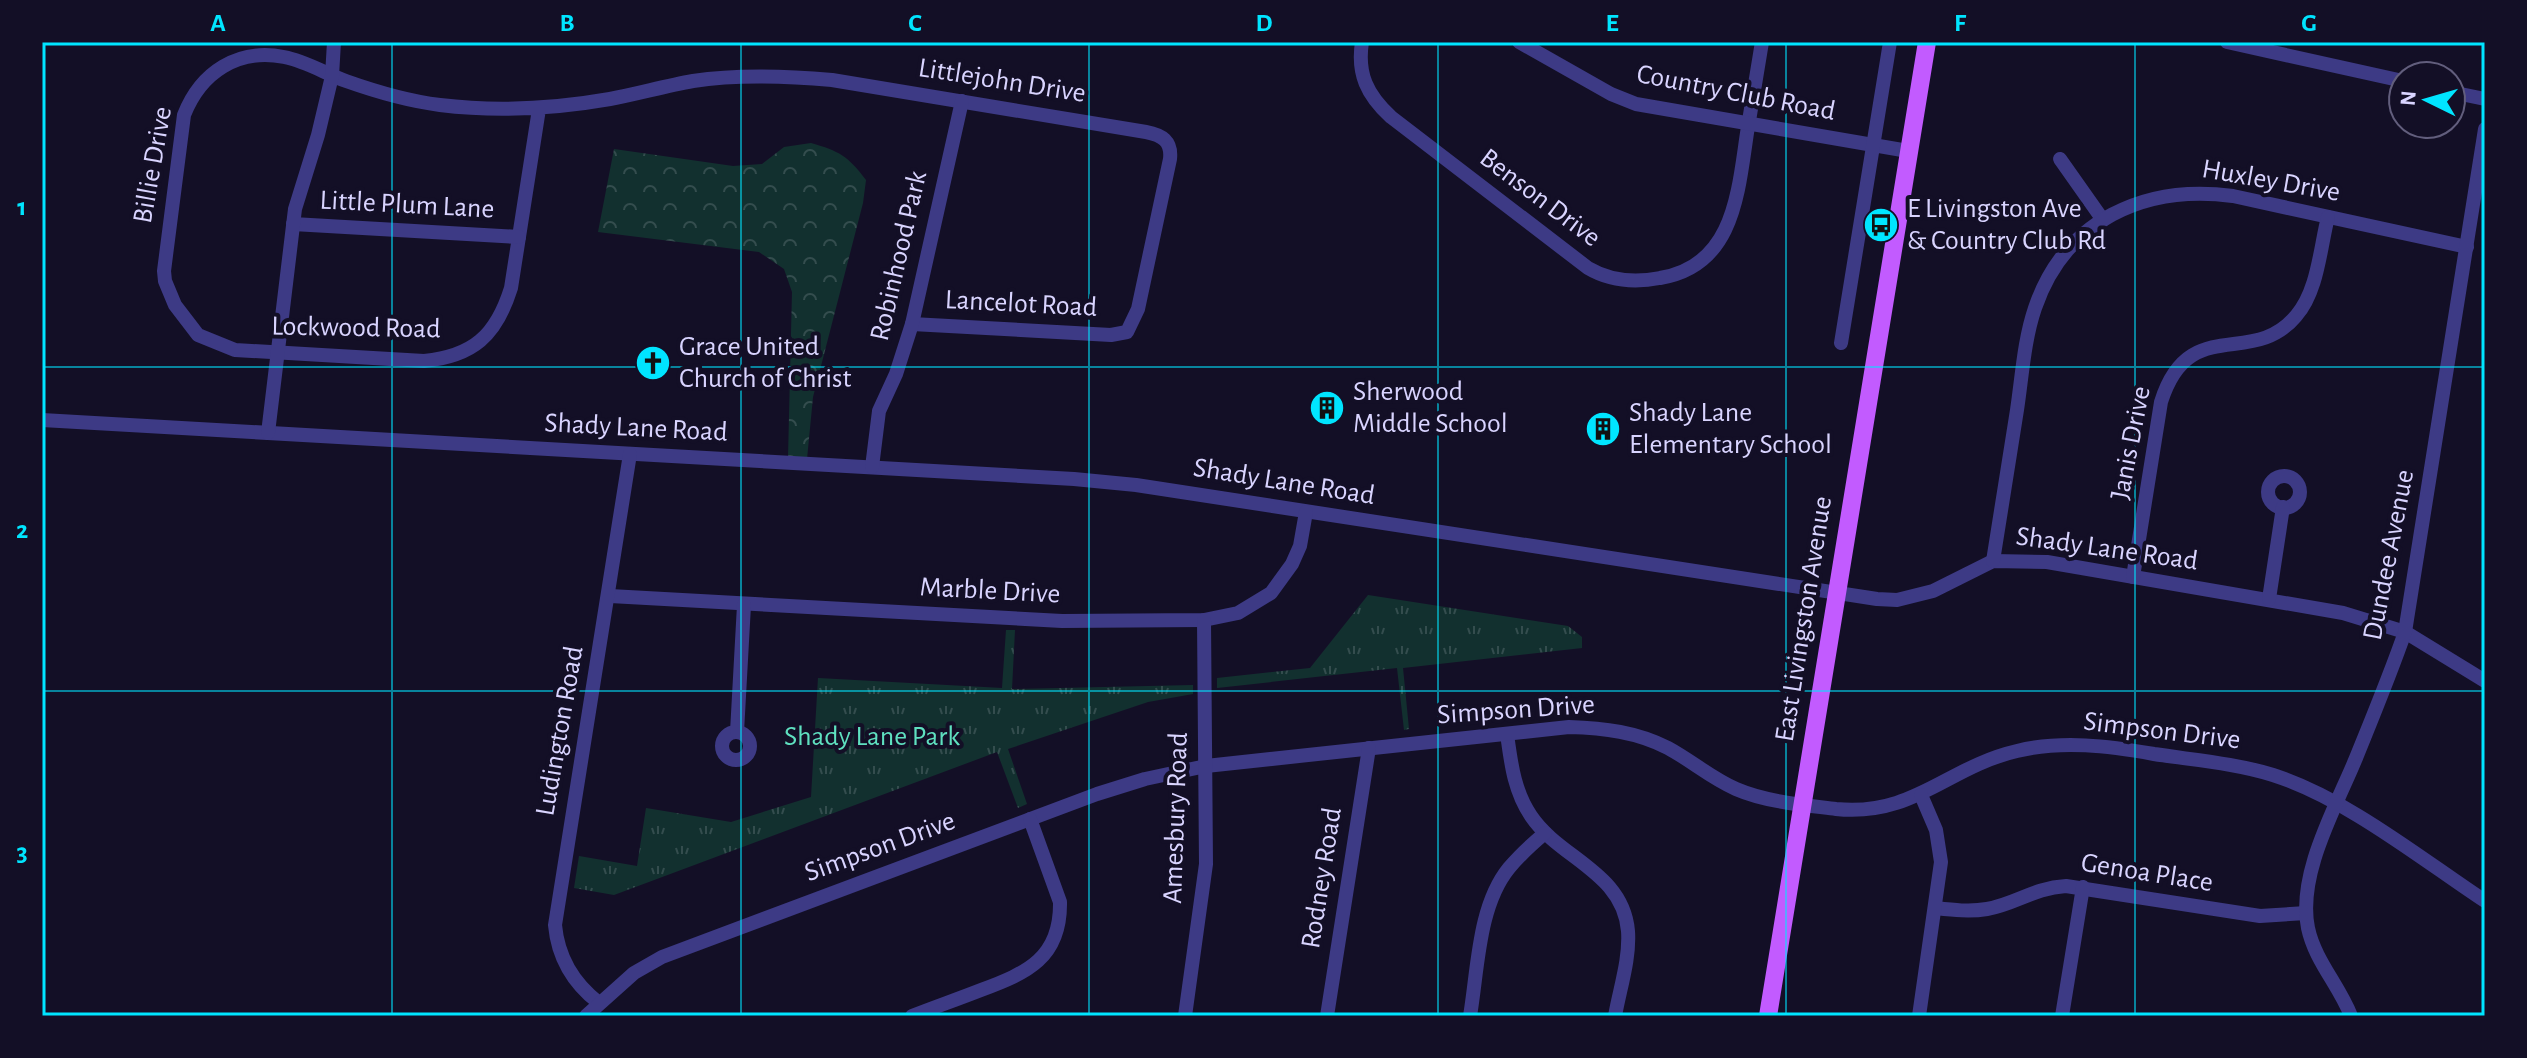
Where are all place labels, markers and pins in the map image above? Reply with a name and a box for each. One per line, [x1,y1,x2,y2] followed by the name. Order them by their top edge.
[1907,195,2106,255] place label: E Livingston Ave & Country Club Rd
[1862,206,1900,244] bus stop icon: E Livingston Ave & Country Club Rd
[679,333,851,393] place label: Grace United Church of Christ
[634,344,672,382] church icon: Grace United Church of Christ
[1353,378,1508,438] place label: Sherwood Middle School
[1308,389,1346,427] building icon: Sherwood Middle School
[1629,399,1832,459] place label: Shady Lane Elementary School
[1584,410,1622,448] building icon: Shady Lane Elementary School

